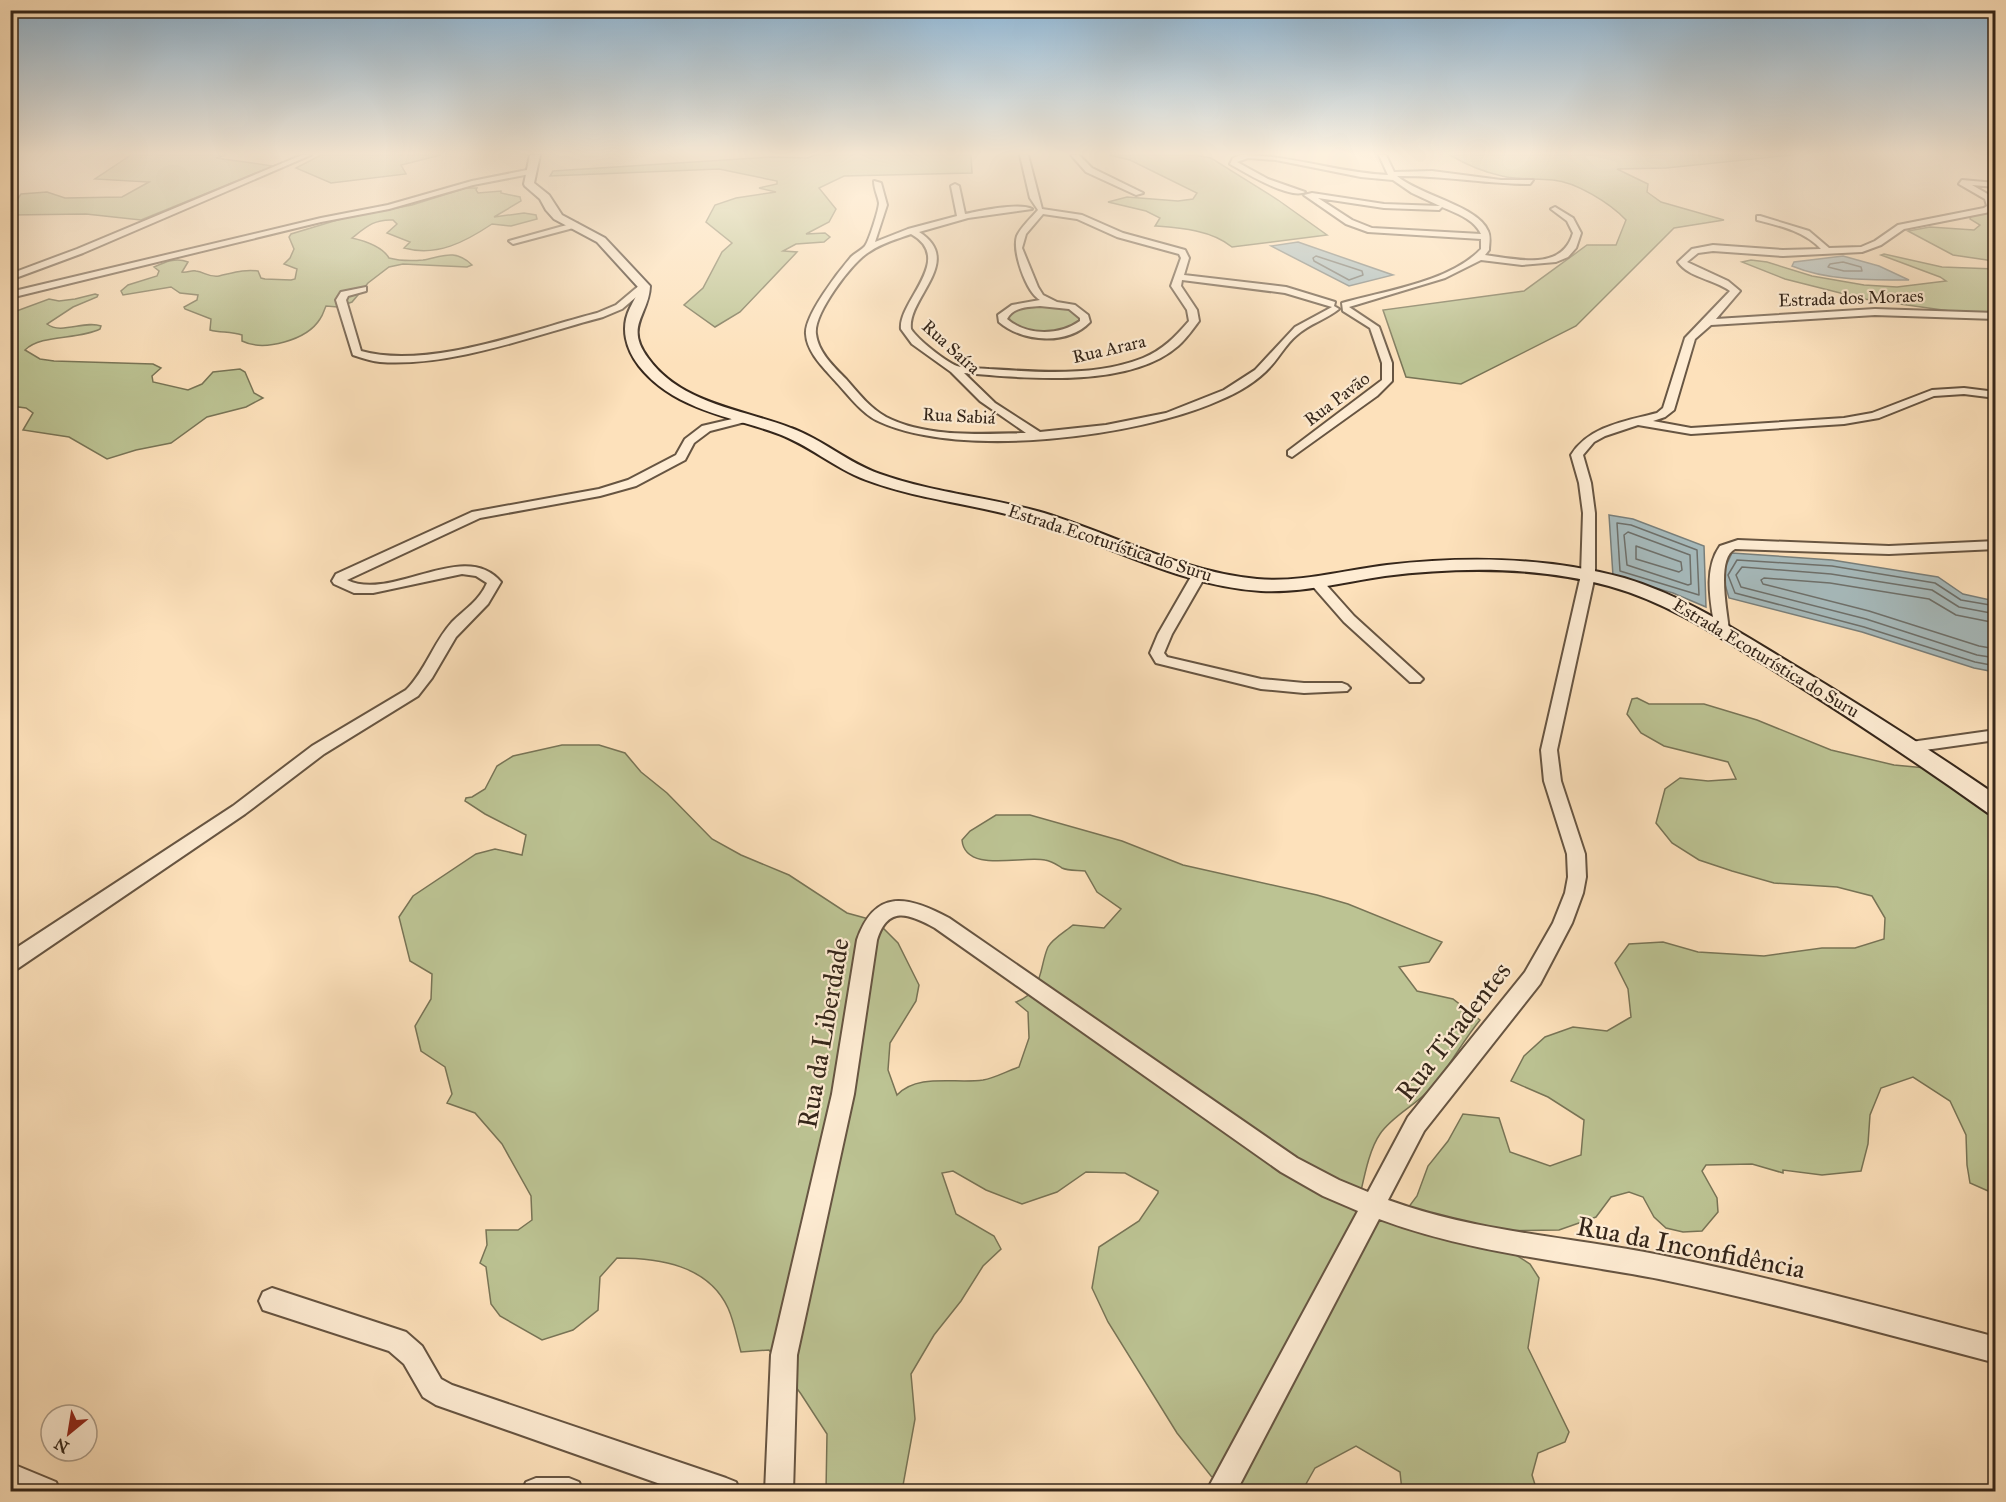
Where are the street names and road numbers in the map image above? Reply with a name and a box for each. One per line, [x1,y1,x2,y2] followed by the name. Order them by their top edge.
[1778,284,1924,312] street label: Estrada dos Moraes
[917,315,985,379] street label: Rua Saíra
[1070,330,1148,368] street label: Rua Arara
[1300,367,1374,431] street label: Rua Pavão
[922,403,996,429] street label: Rua Sabiá
[1005,500,1215,587] street label: Estrada Ecoturística do Suru
[1669,594,1863,723] street label: Estrada Ecoturística do Suru
[790,935,856,1131] street label: Rua da Liberdade
[1388,955,1518,1107] street label: Rua Tiradentes
[1574,1209,1809,1285] street label: Rua da Inconfidência

